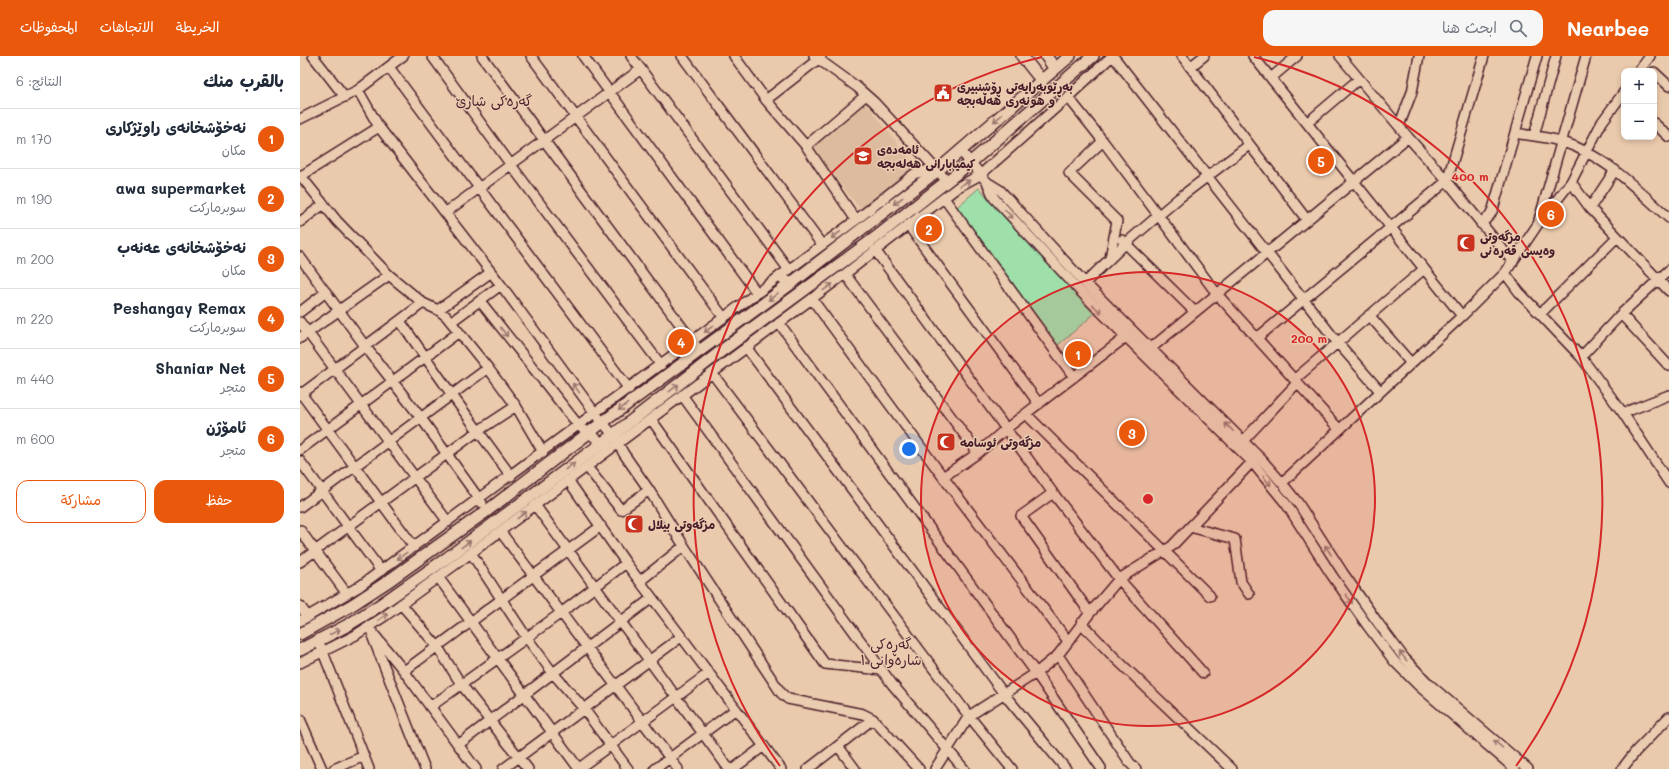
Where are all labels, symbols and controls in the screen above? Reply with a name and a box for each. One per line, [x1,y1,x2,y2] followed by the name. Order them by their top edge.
[1263,10,1543,46] search box
[1567,16,1649,41] text: Nearbee
[20,17,78,36] text: المحفوظات
[100,17,154,36] text: الاتجاهات
[176,17,219,36] text: الخريطة
[1442,17,1497,37] text: ابحث هنا
[1507,17,1529,39] icon: search
[1621,68,1657,140] map controls
[1621,68,1657,104] button: +
[203,69,284,91] text: بالقرب منك
[16,72,62,89] text: النتائج: 6
[957,78,1073,109] place label: بەڕێوبەرایەتی ڕۆشنبیری و هونەری هەڵەبجە
[932,82,954,104] public building icon: بەڕێوبەرایەتی ڕۆشنبیری و هونەری هەڵەبجە
[456,91,532,110] district label: گەرەکی شارێ
[1621,104,1657,140] button: −
[993,114,1004,123] one-way arrow
[106,117,246,137] text: نەخۆشخانەی راوێژکاری
[16,130,52,147] text: 170 m
[268,130,274,147] text: 1
[222,141,246,158] text: مكان
[877,141,976,172] place label: ئامەدەی کیمیابارانی هەلەبجە
[852,145,874,167] school or university icon: ئامەدەی کیمیابارانی هەلەبجە
[1308,146,1334,176] pin: 5
[1452,168,1488,184] text: 400 m
[116,178,246,198] text: awa supermarket
[959,178,971,186] one-way arrow
[16,190,52,207] text: 190 m
[267,190,275,207] text: 2
[893,197,904,205] one-way arrow
[189,198,246,215] text: سوبرماركت
[1538,199,1564,229] pin: 6
[1004,209,1013,219] one-way arrow
[916,214,942,244] pin: 2
[1480,228,1555,259] place label: مزگەوتی وەیسی قەرەنی
[831,230,842,239] one-way arrow
[1455,232,1477,254] mosque icon: مزگەوتی وەیسی قەرەنی
[117,237,246,257] text: نەخۆشخانەی عەنەب
[16,250,54,267] text: 200 m
[267,250,275,267] text: 3
[222,261,246,278] text: مكان
[822,283,833,291] one-way arrow
[767,293,778,301] one-way arrow
[113,298,246,318] text: Peshangay Remax
[1092,304,1102,314] one-way arrow
[16,310,53,327] text: 220 m
[267,310,275,327] text: 4
[189,318,246,335] text: سوبرماركت
[704,325,715,333] one-way arrow
[499,327,508,337] one-way arrow
[668,327,694,357] pin: 4
[1291,330,1327,346] text: 200 m
[1065,339,1091,369] pin: 1
[156,358,246,378] text: Shaniar Net
[16,370,54,387] text: 440 m
[267,370,275,387] text: 5
[221,378,246,395] text: متجر
[572,383,581,394] one-way arrow
[668,384,679,392] one-way arrow
[618,403,629,411] one-way arrow
[206,417,246,437] text: ئامۆژن
[1119,418,1145,448] pin: 3
[1225,422,1234,432] one-way arrow
[16,430,54,447] text: 600 m
[267,430,275,447] text: 6
[935,431,957,453] mosque icon: مزگەوتی ئوسامە
[960,434,1041,451] place label: مزگەوتی ئوسامە
[899,439,919,459] your location
[221,441,246,458] text: متجر
[564,462,575,470] one-way arrow
[1263,476,1272,486] one-way arrow
[16,480,146,523] button: مشاركة
[154,480,284,523] button: حفظ
[1141,492,1155,506] centre of rings
[516,511,527,519] one-way arrow
[623,513,645,535] mosque icon: مزگەوتی بیلال
[648,516,715,533] place label: مزگەوتی بیلال
[460,540,471,548] one-way arrow
[1324,545,1332,556] one-way arrow
[397,551,408,560] one-way arrow
[1345,594,1353,605] one-way arrow
[377,613,388,621] one-way arrow
[329,628,341,635] one-way arrow
[860,634,922,669] district label: گەڕەکی شارەوانی ١
[1399,651,1408,661] one-way arrow
[1493,739,1504,748] one-way arrow

